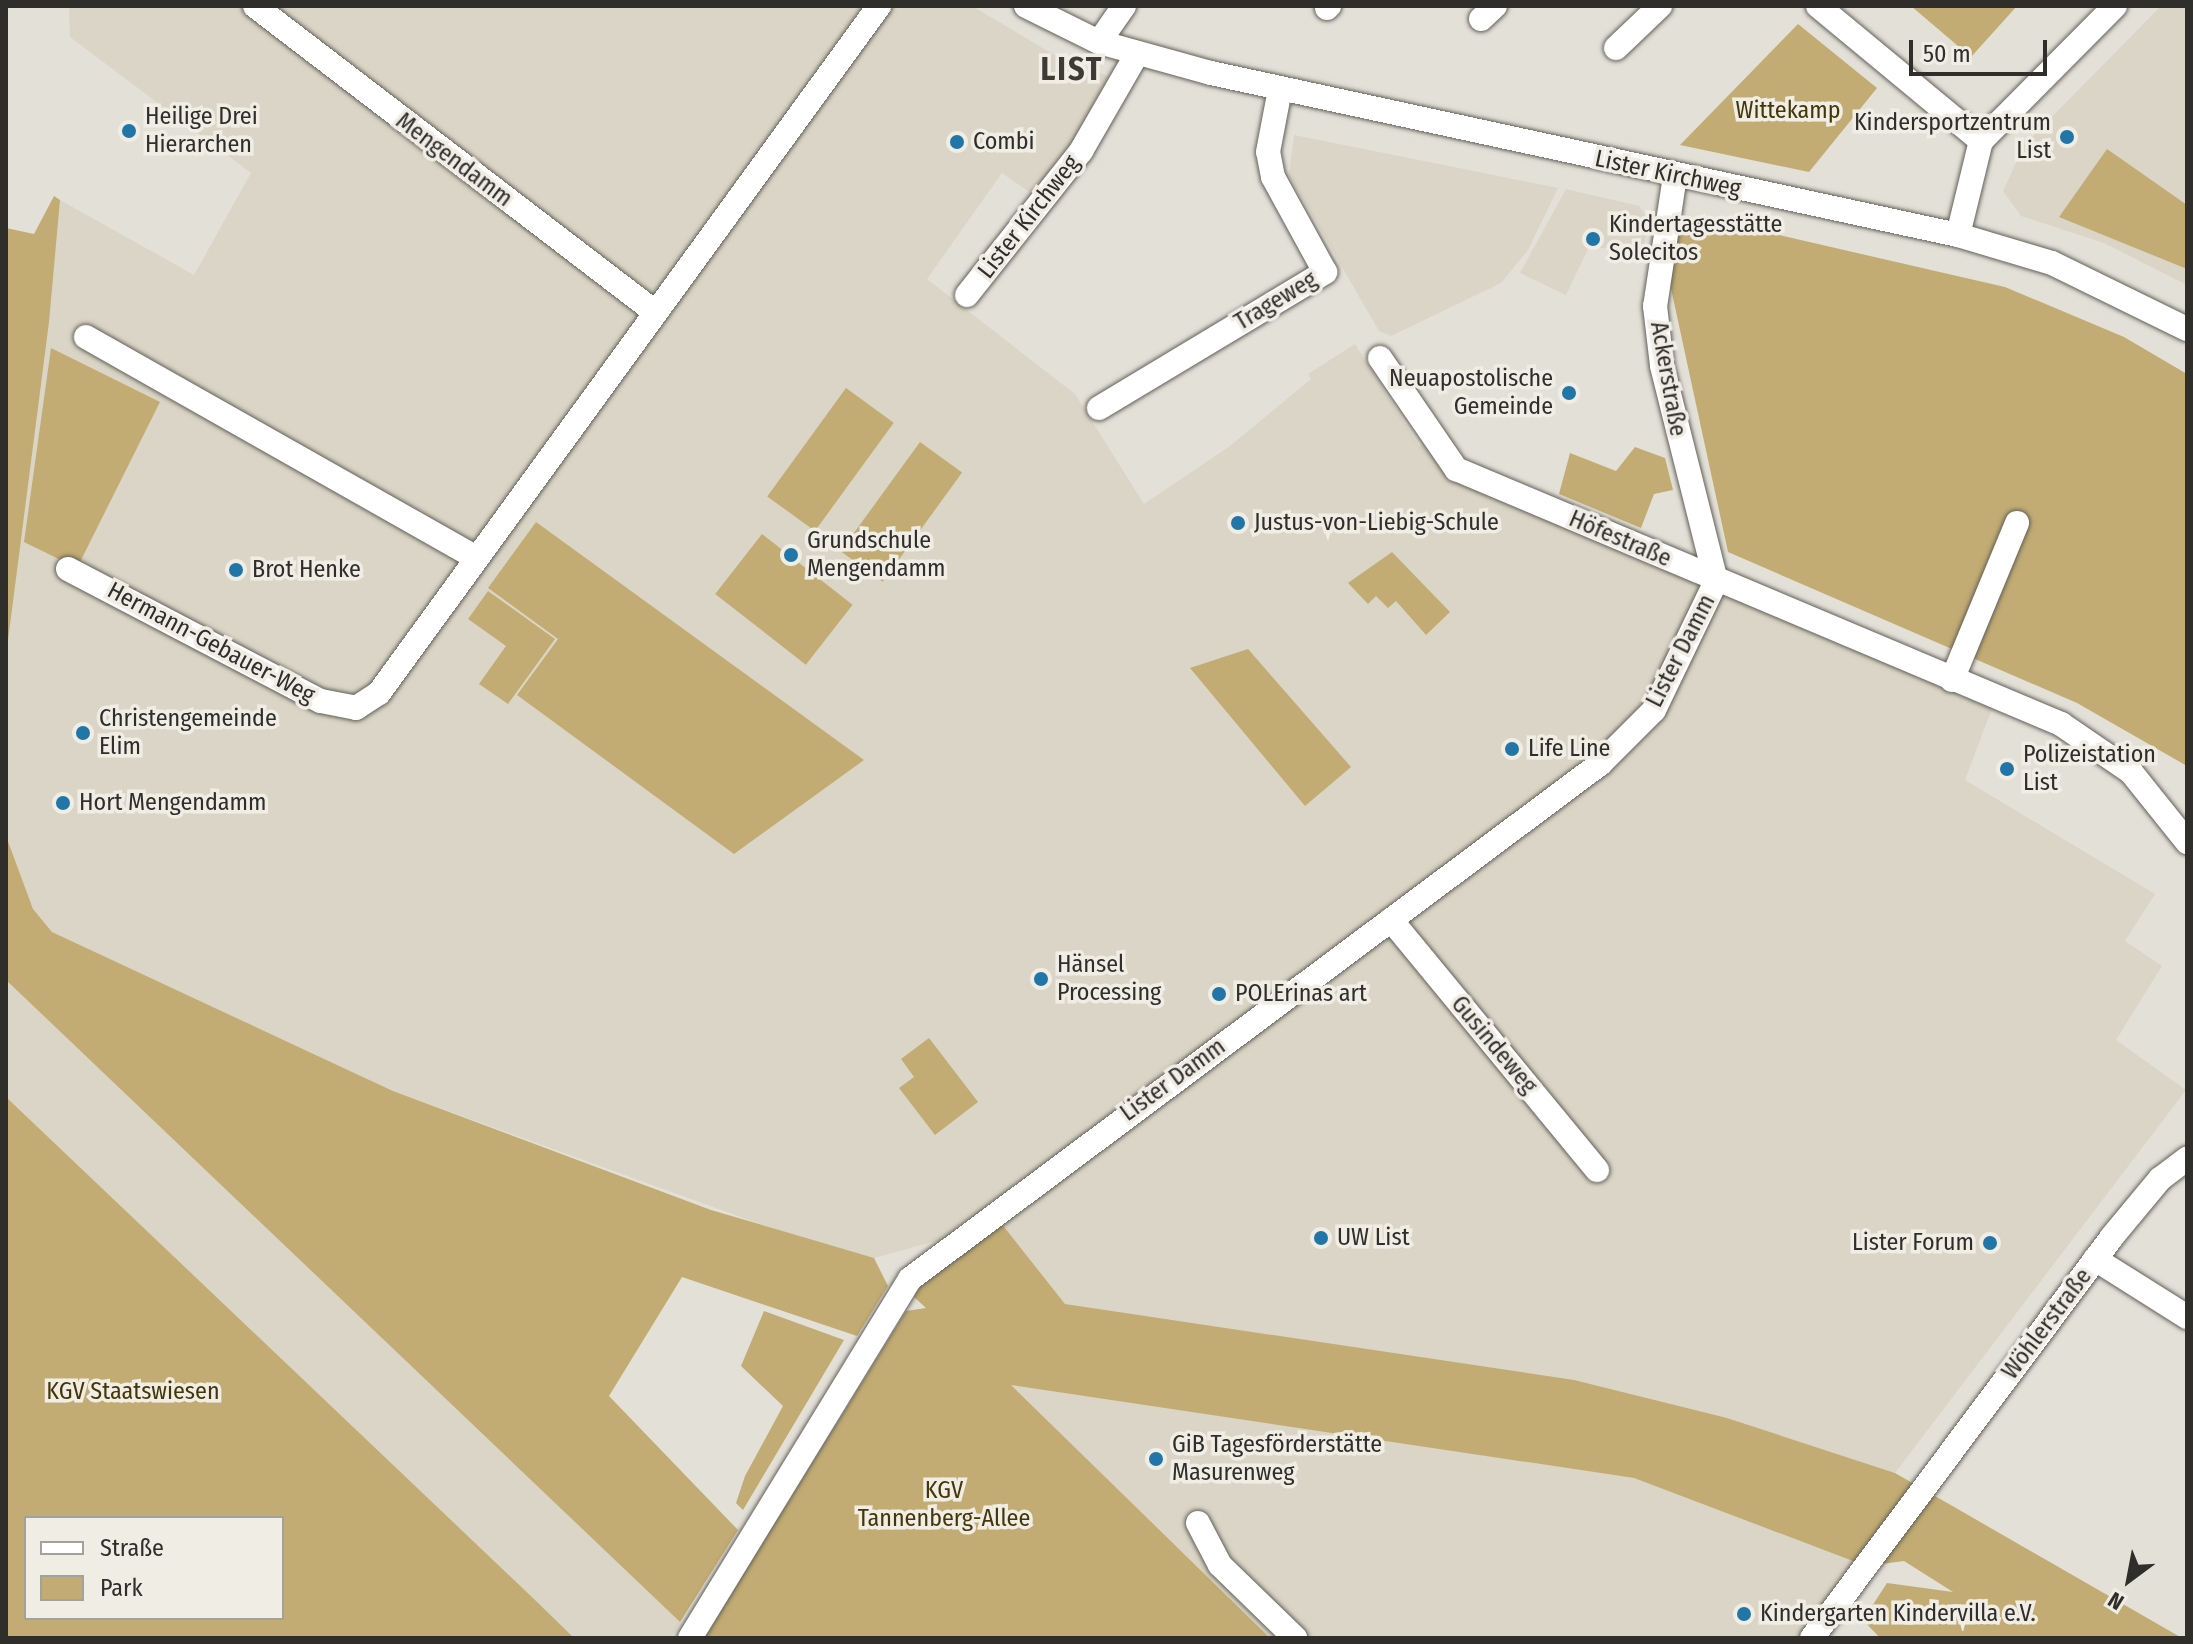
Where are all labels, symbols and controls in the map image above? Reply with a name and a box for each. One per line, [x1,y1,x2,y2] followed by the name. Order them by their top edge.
[1913,24,2051,74] scale bar
[1923,40,1971,68] text: 50 m
[1040,50,1104,88] district label: LIST
[1735,97,1841,125] park label: Wittekamp
[145,103,258,159] place label: Heilige Drei Hierarchen
[390,107,518,213] street label: Mengendamm
[1854,109,2051,165] place label: Kindersportzentrum List
[120,122,138,140] marker: Heilige Drei Hierarchen
[973,128,1035,156] place label: Combi
[2058,128,2076,146] marker: Kindersportzentrum List
[948,133,966,151] marker: Combi
[1592,144,1744,204] street label: Lister Kirchweg
[972,150,1086,284] street label: Lister Kirchweg
[1609,211,1782,267] place label: Kindertagesstätte Solecitos
[1584,230,1602,248] marker: Kindertagesstätte Solecitos
[1230,265,1322,337] street label: Trageweg
[1644,319,1692,439] street label: Ackerstraße
[1389,365,1553,421] place label: Neuapostolische Gemeinde
[1560,384,1578,402] marker: Neuapostolische Gemeinde
[1565,505,1675,573] street label: Höfestraße
[1254,509,1499,537] place label: Justus-von-Liebig-Schule
[1229,514,1247,532] marker: Justus-von-Liebig-Schule
[807,527,946,583] place label: Grundschule Mengendamm
[782,546,800,564] marker: Grundschule Mengendamm
[252,556,361,584] place label: Brot Henke
[227,561,245,579] marker: Brot Henke
[102,576,320,710] street label: Hermann-Gebauer-Weg
[1640,590,1722,712] street label: Lister Damm
[99,705,277,761] place label: Christengemeinde Elim
[74,724,92,742] marker: Christengemeinde Elim
[1528,735,1610,763] place label: Life Line
[1503,740,1521,758] marker: Life Line
[2023,741,2156,797] place label: Polizeistation List
[1998,760,2016,778] marker: Polizeistation List
[79,789,267,817] place label: Hort Mengendamm
[54,794,72,812] marker: Hort Mengendamm
[1057,951,1161,1007] place label: Hänsel Processing
[1032,970,1050,988] marker: Hänsel Processing
[1235,980,1367,1008] place label: POLErinas art
[1210,985,1228,1003] marker: POLErinas art
[1445,990,1543,1100] street label: Gusindeweg
[1115,1032,1231,1128] street label: Lister Damm
[1337,1224,1410,1252] place label: UW List
[1312,1229,1330,1247] marker: UW List
[1852,1229,1974,1257] place label: Lister Forum
[1981,1234,1999,1252] marker: Lister Forum
[1996,1263,2098,1385] street label: Wöhlerstraße
[46,1378,220,1406] park label: KGV Staatswiesen
[1172,1431,1382,1487] place label: GiB Tagesförderstätte Masurenweg
[1147,1450,1165,1468] marker: GiB Tagesförderstätte Masurenweg
[858,1477,1030,1533] park label: KGV Tannenberg-Allee
[24,1516,284,1620] legend
[100,1534,164,1562] text: Straße
[2089,1540,2169,1620] north arrow
[100,1574,143,1602] text: Park
[2103,1586,2129,1616] text: N
[1760,1600,2036,1628] place label: Kindergarten Kindervilla e.V.
[1735,1605,1753,1623] marker: Kindergarten Kindervilla e.V.

